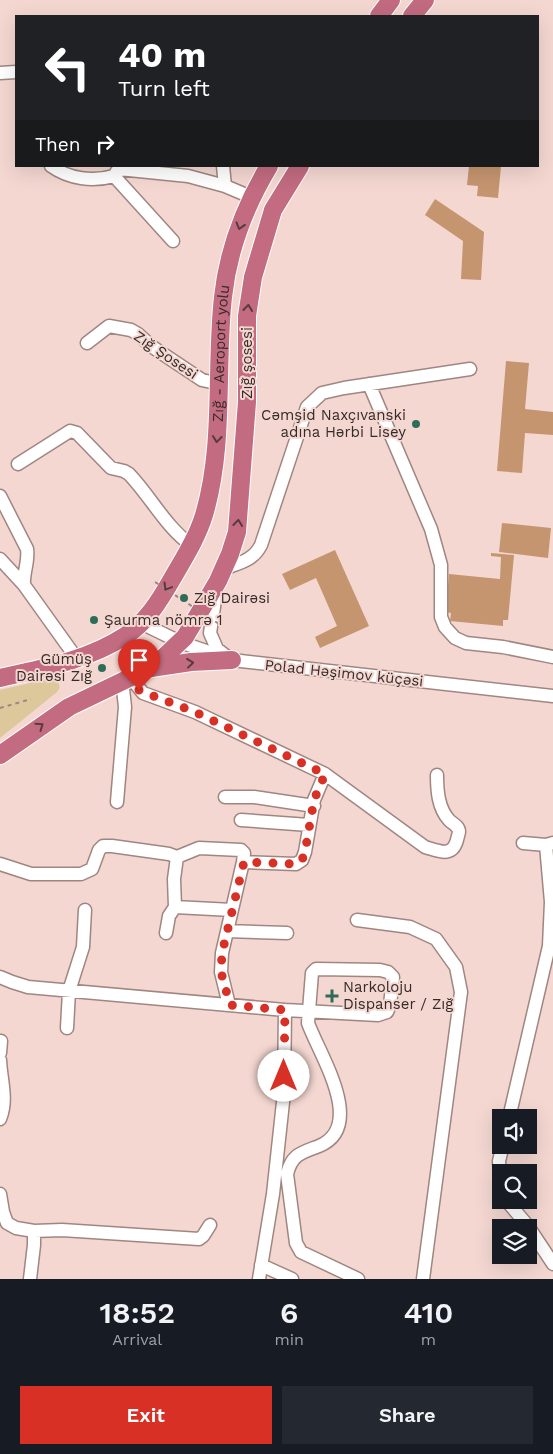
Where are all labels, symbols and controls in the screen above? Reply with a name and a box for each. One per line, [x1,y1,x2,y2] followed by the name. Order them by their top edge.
[118,34,206,76] text: 40 m
[35,35,100,100] icon: left
[118,76,210,101] text: Turn left
[91,130,119,158] icon: right
[35,133,81,156] text: Then
[236,221,246,230] one-way arrow
[209,283,234,422] street label: Zığ - Aeroport yolu
[242,304,253,312] one-way arrow
[131,327,201,383] street label: Zığ Şosesi
[238,327,256,399] street label: Zığ şosesi
[261,406,406,441] place label: Cəmşid Naxçıvanski adına Hərbi Lisey
[410,418,422,430] marker: Cəmşid Naxçıvanski adına Hərbi Lisey
[211,435,222,443] one-way arrow
[232,518,243,526] one-way arrow
[164,581,174,590] one-way arrow
[194,589,270,607] place label: Zığ Dairəsi
[178,592,190,604] marker: Zığ Dairəsi
[104,611,223,629] place label: Şaurma nömrә 1
[88,614,100,626] marker: Şaurma nömrә 1
[118,639,160,690] pin
[125,646,153,674] icon: arrive
[16,650,92,685] place label: Gümüş Dairəsi Zığ
[264,656,424,690] street label: Polad Həşimov küçəsi
[186,658,194,669] one-way arrow
[96,662,108,674] marker: Gümüş Dairəsi Zığ
[34,723,43,732] one-way arrow
[343,978,453,1013] place label: Narkoloju Dispanser / Zığ
[325,989,339,1003] marker: Narkoloju Dispanser / Zığ
[257,1049,309,1101] position arrow
[492,1109,537,1264] map controls
[492,1109,537,1154] button: sound
[492,1164,537,1209] button: search
[492,1219,537,1264] button: layers
[100,1295,175,1330] text: 18:52
[280,1295,298,1330] text: 6
[403,1295,453,1330] text: 410
[112,1330,162,1349] text: Arrival
[275,1330,304,1349] text: min
[421,1330,436,1349] text: m
[20,1386,272,1444] button: Exit
[282,1386,533,1444] button: Share

